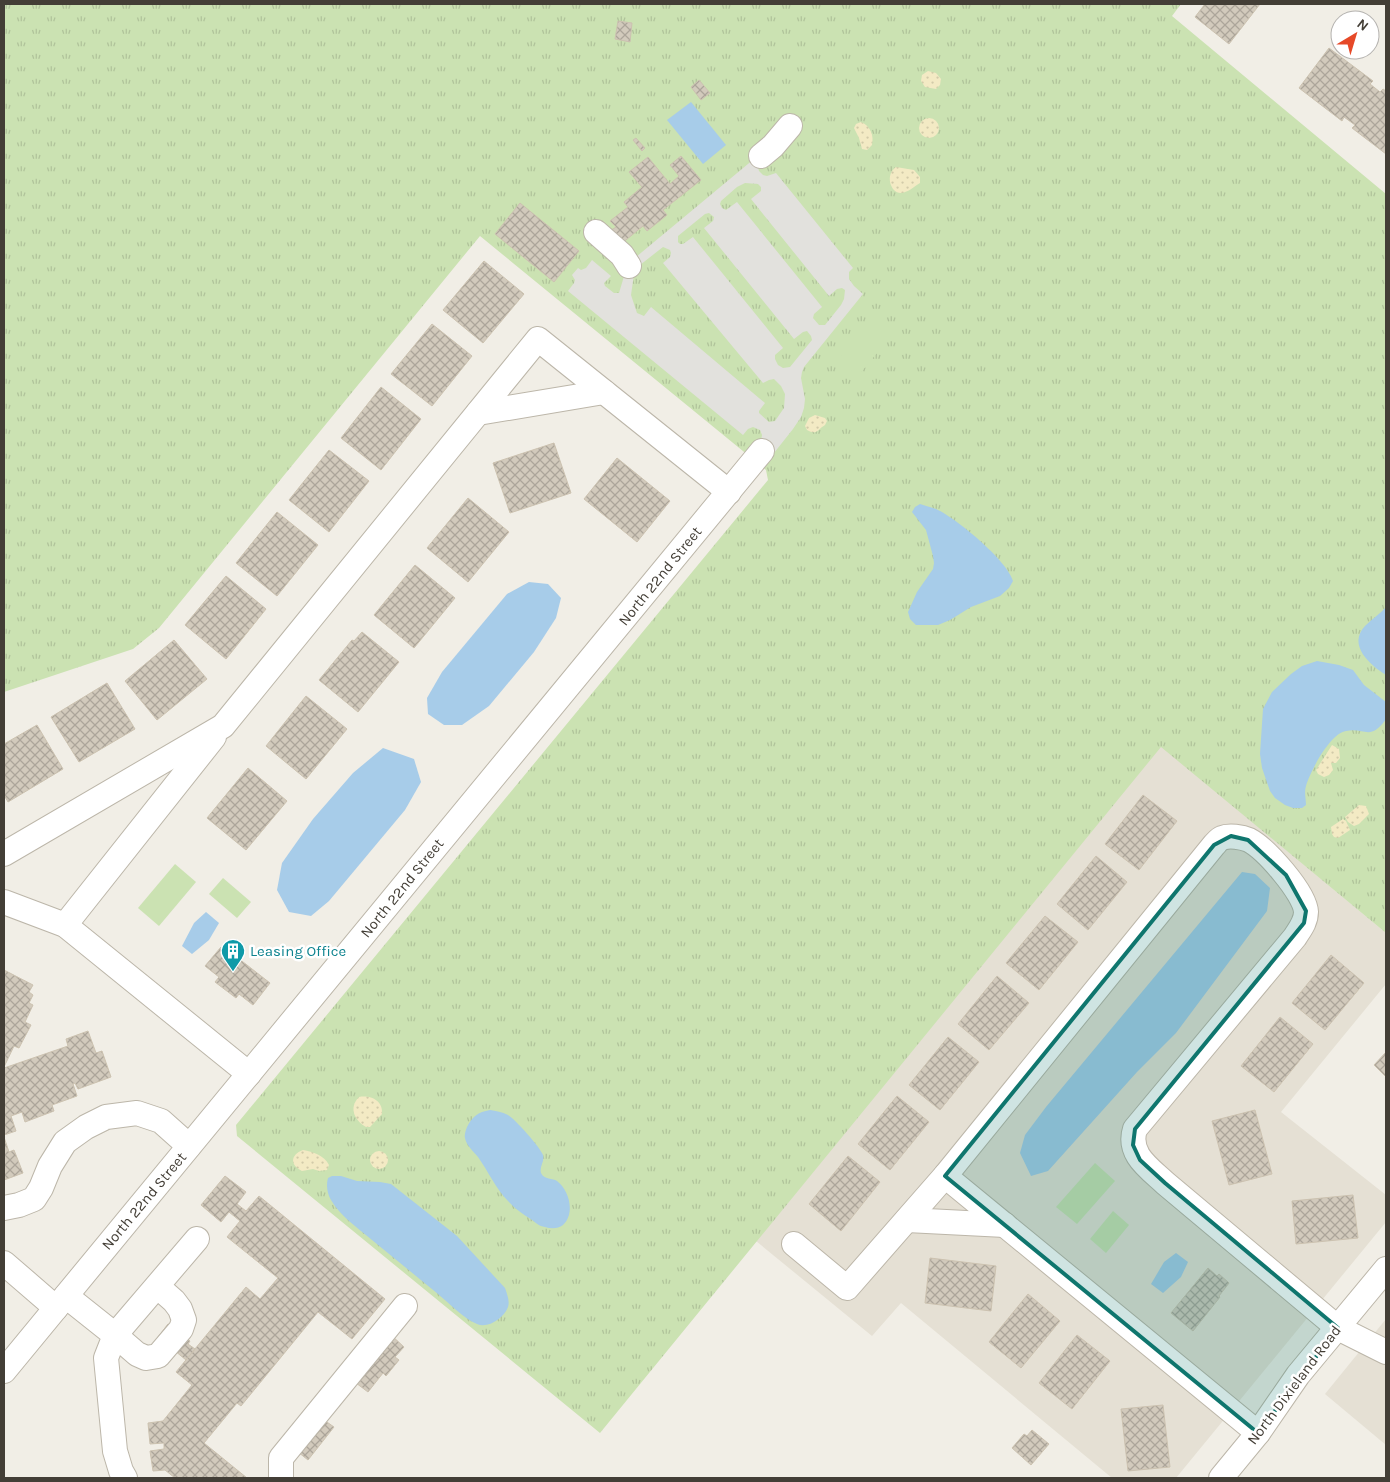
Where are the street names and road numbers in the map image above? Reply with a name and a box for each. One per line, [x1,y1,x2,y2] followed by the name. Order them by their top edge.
[615,523,706,629] street label: North 22nd Street
[357,835,448,941] street label: North 22nd Street
[98,1148,190,1254] street label: North 22nd Street
[1243,1322,1345,1448] street label: North Dixieland Road

